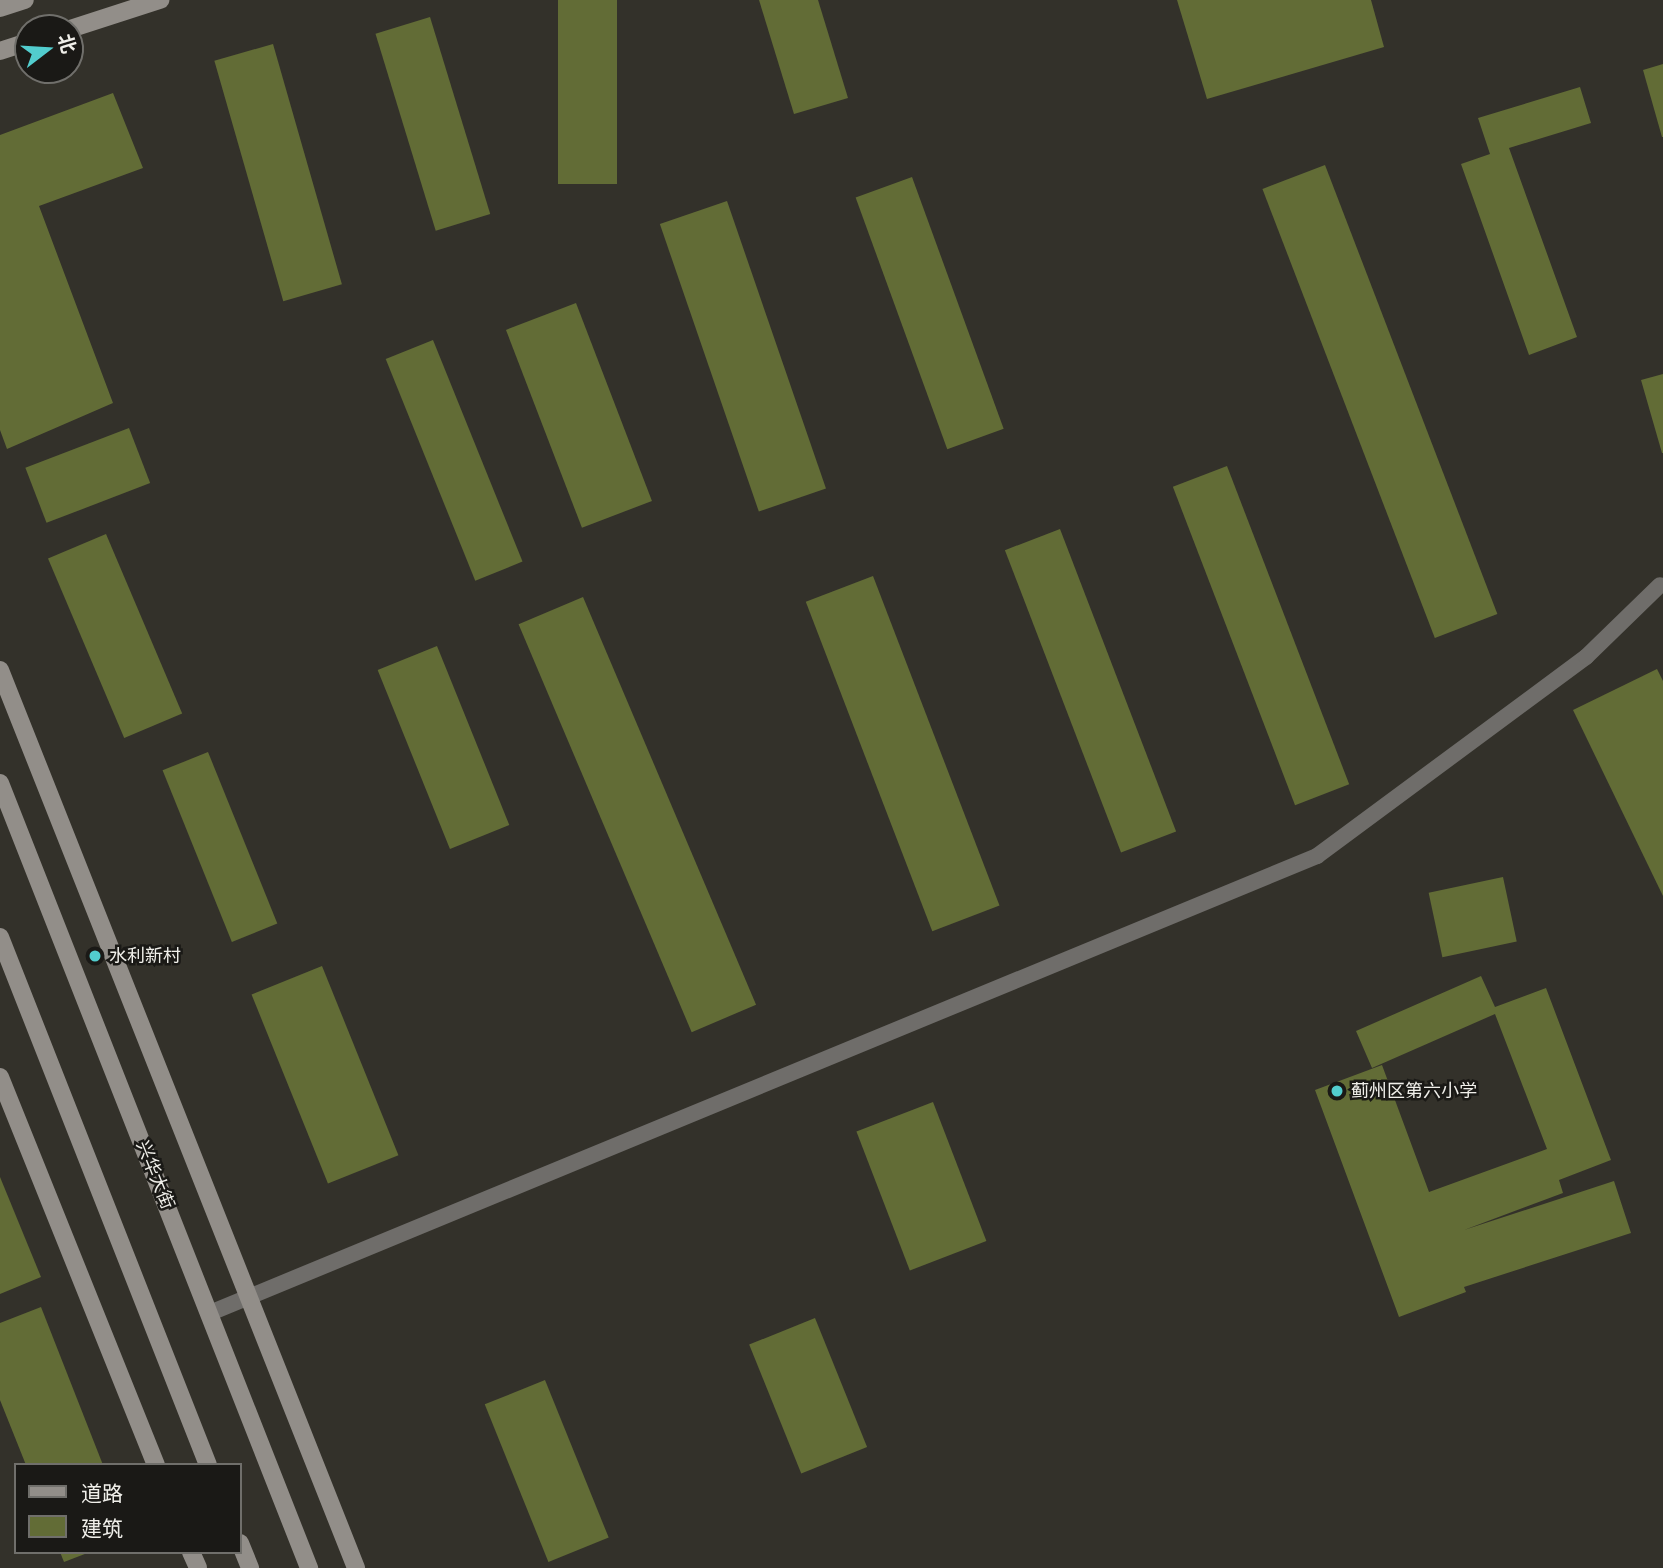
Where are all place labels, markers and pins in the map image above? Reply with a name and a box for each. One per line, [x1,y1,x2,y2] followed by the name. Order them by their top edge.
[109,945,181,967] place label: 水利新村
[87,948,103,964] marker: 水利新村
[1351,1080,1477,1102] place label: 蓟州区第六小学
[1329,1083,1345,1099] marker: 蓟州区第六小学

